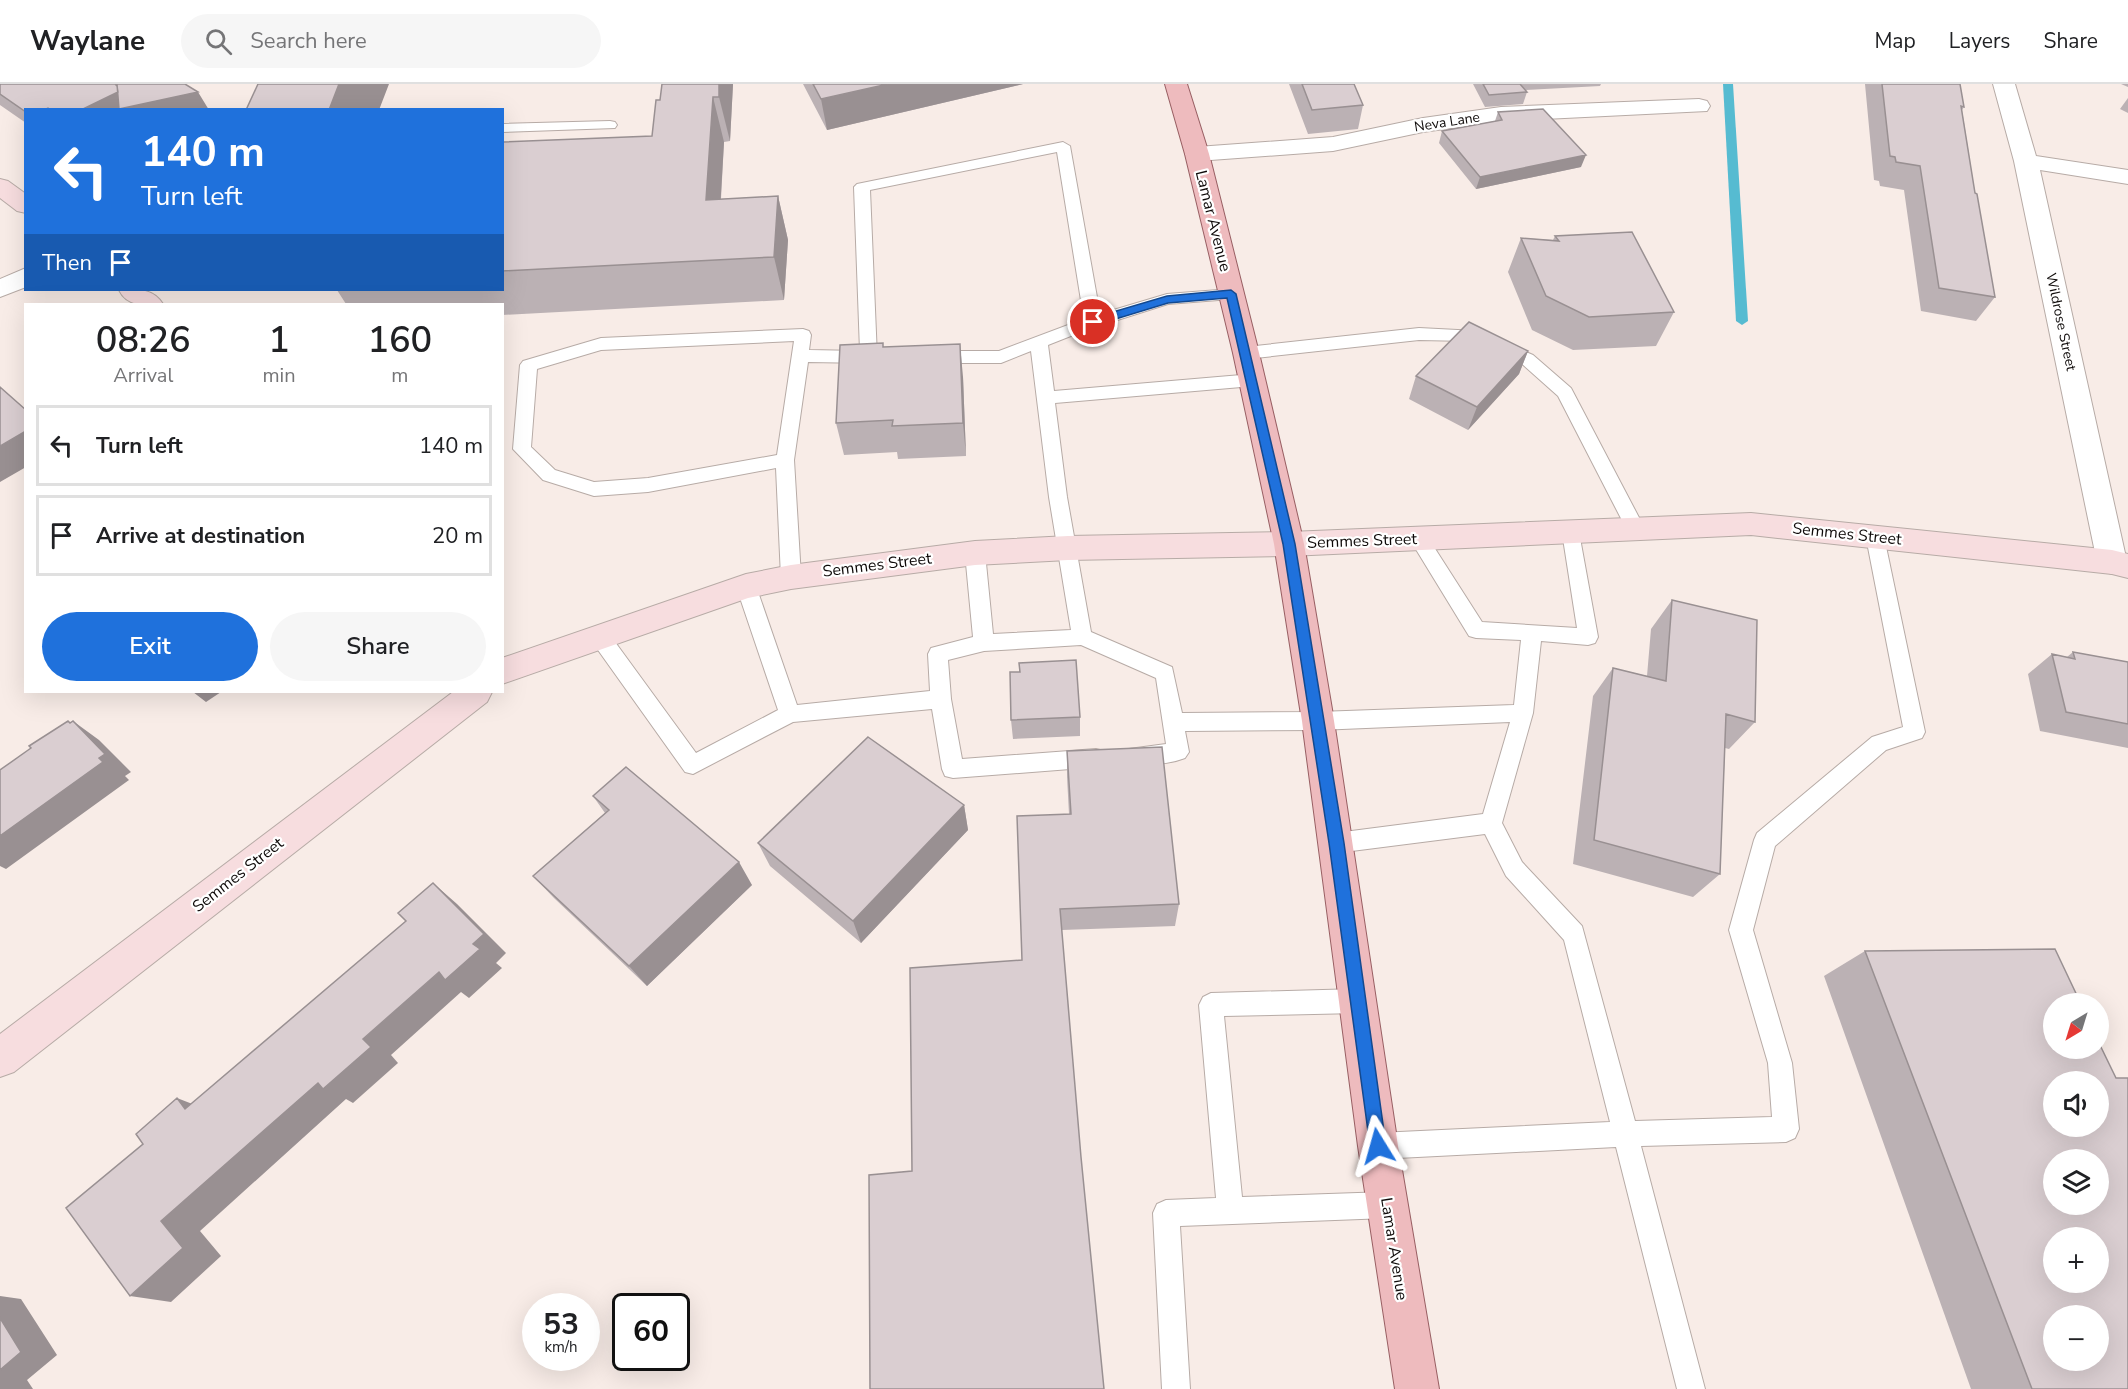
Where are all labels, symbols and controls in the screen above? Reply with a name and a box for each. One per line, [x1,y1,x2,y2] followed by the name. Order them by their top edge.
[181,14,601,68] search box
[30,22,145,60] text: Waylane
[202,25,235,58] icon: search
[250,26,367,56] text: Search here
[1874,27,1916,55] text: Map
[1949,27,2010,55] text: Layers
[2043,27,2098,55] text: Share
[1413,107,1481,137] street label: Neva Lane
[141,124,265,181] text: 140 m
[42,132,120,210] icon: left
[1190,168,1236,274] street label: Lamar Avenue
[141,178,242,215] text: Turn left
[104,246,137,279] icon: arrive
[42,248,92,278] text: Then
[2041,271,2081,373] street label: Wildrose Street
[1067,296,1118,347] pin
[1076,305,1109,338] icon: arrive
[96,316,191,365] text: 08:26
[268,316,290,365] text: 1
[367,316,432,365] text: 160
[113,362,173,389] text: Arrival
[263,362,296,389] text: min
[391,362,408,389] text: m
[45,429,78,462] icon: left
[96,431,183,461] text: Turn left
[419,431,483,461] text: 140 m
[1791,517,1903,551] street label: Semmes Street
[45,519,78,552] icon: arrive
[96,521,305,551] text: Arrive at destination
[432,521,483,551] text: 20 m
[1307,528,1418,554] street label: Semmes Street
[821,547,933,583] street label: Semmes Street
[42,612,258,681] button: Exit
[270,612,486,681] button: Share
[188,832,288,917] street label: Semmes Street
[2043,993,2109,1059] north arrow
[2043,993,2109,1371] map controls
[2043,1071,2109,1137] button: sound
[1346,1114,1410,1178] position arrow
[2043,1149,2109,1215] button: layers
[1375,1196,1413,1302] street label: Lamar Avenue
[2043,1227,2109,1293] button: +
[612,1293,690,1371] speed limit sign: 60
[543,1304,579,1345] text: 53
[2043,1305,2109,1371] button: −
[544,1337,578,1357] text: km/h

